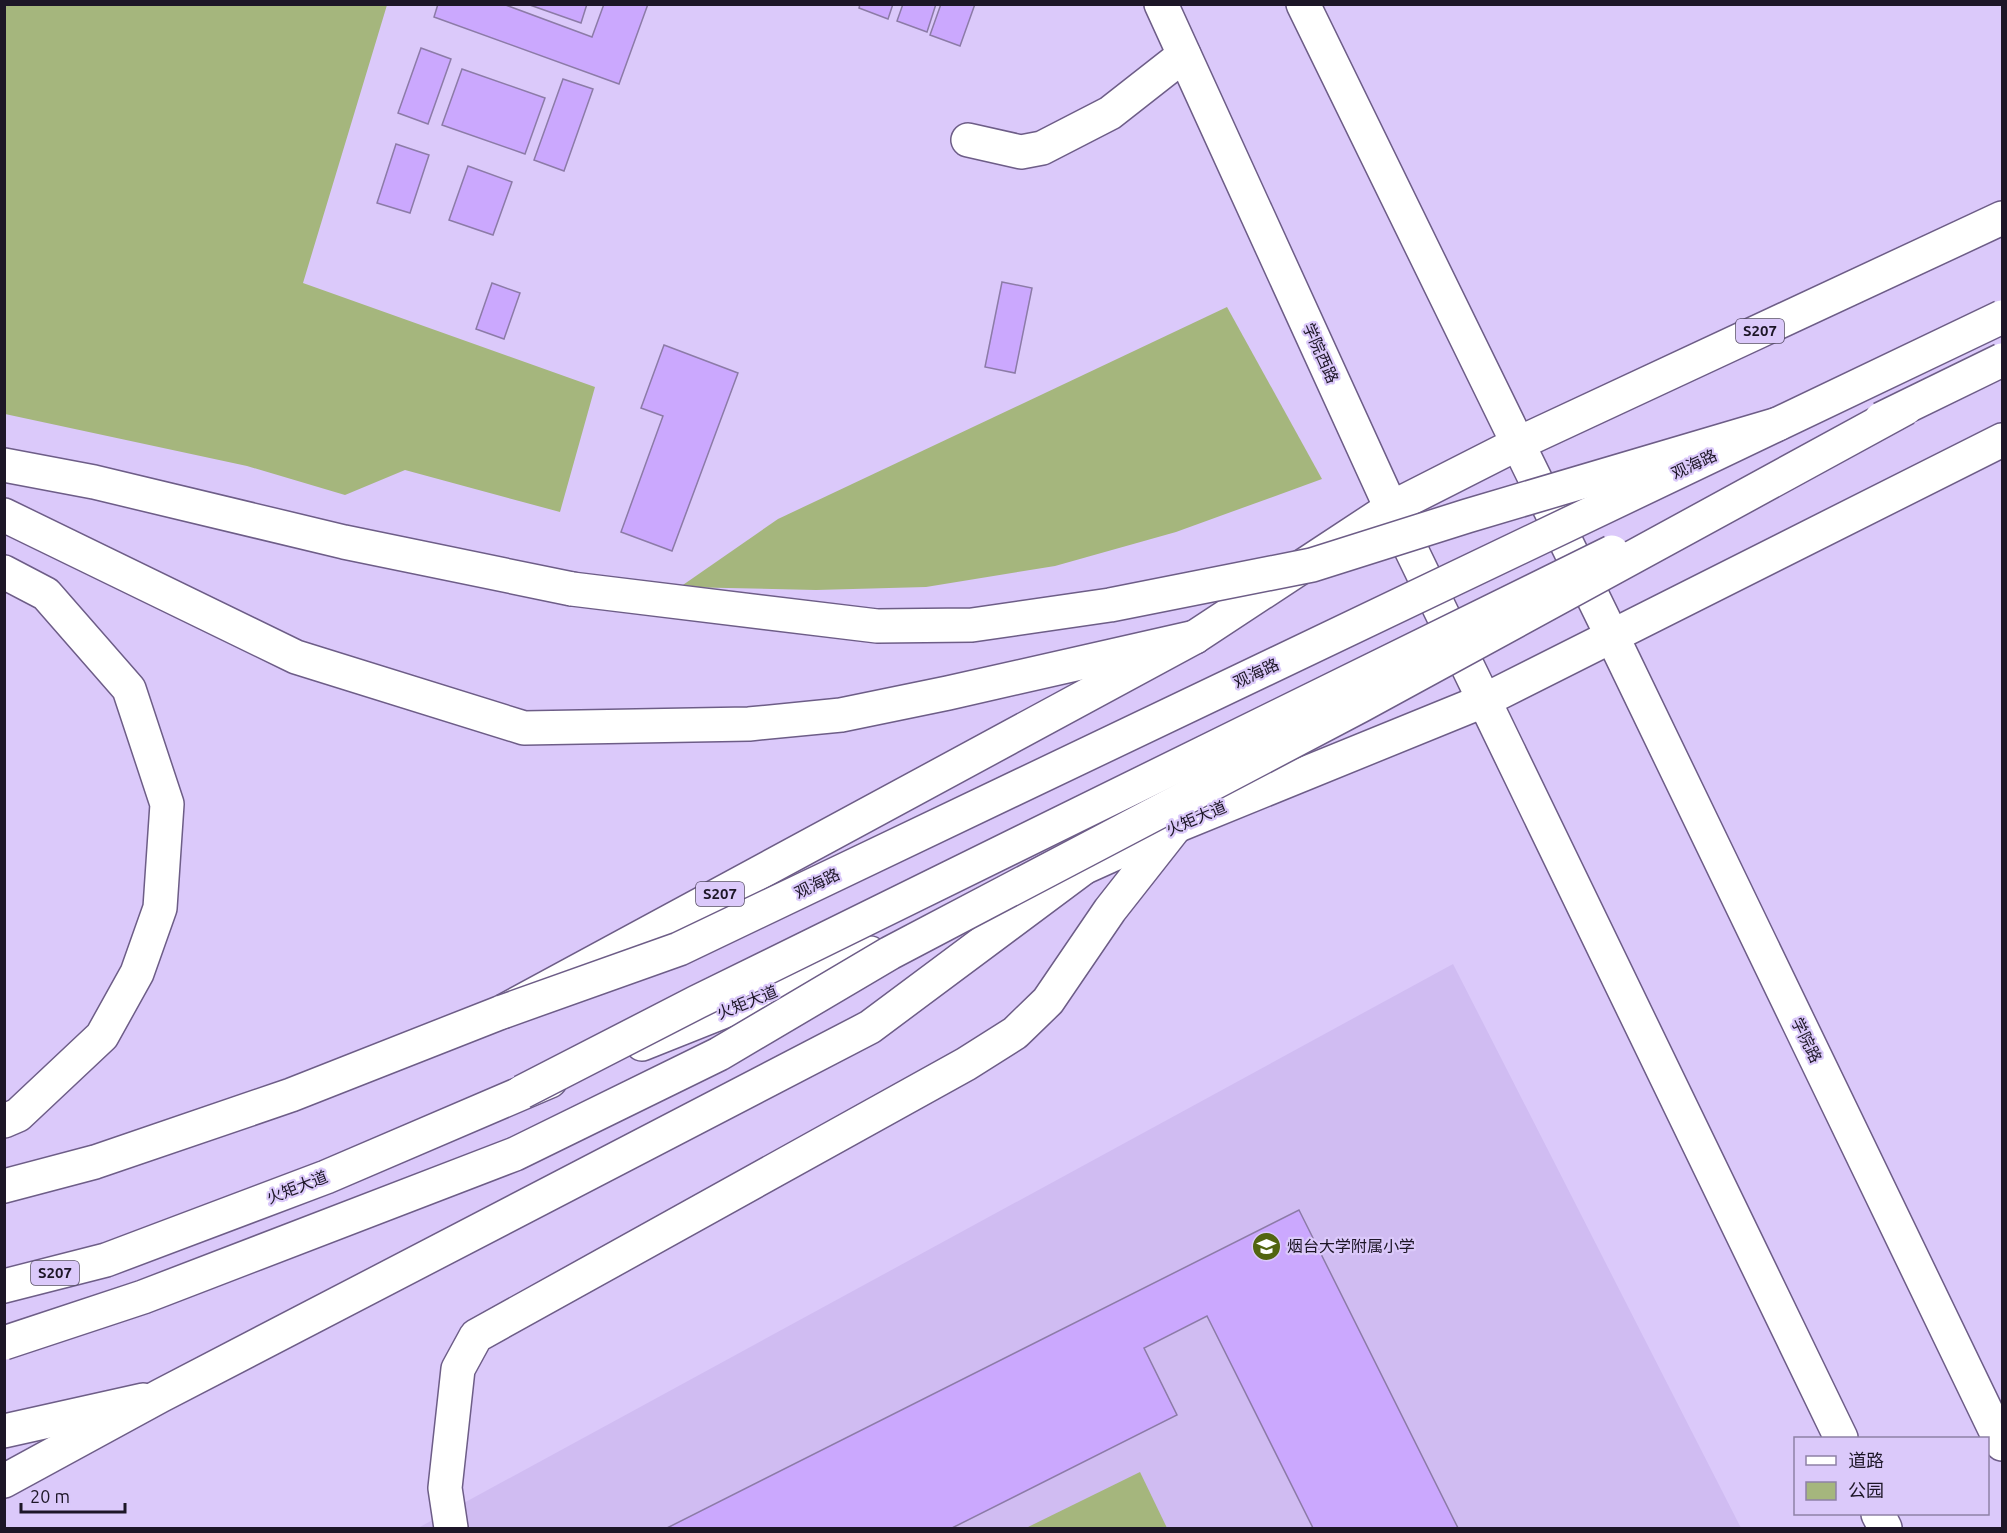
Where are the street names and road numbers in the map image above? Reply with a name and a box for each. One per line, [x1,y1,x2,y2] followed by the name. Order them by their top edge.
[1736,319,1784,343] road number: S207
[1300,320,1342,386] street label: 学院西路
[1668,446,1720,482] street label: 观海路
[1230,655,1282,691] street label: 观海路
[1163,797,1229,839] street label: 火矩大道
[791,864,843,902] street label: 观海路
[696,882,744,906] road number: S207
[714,982,780,1022] street label: 火矩大道
[1788,1014,1826,1066] street label: 学院路
[264,1167,330,1207] street label: 火矩大道
[31,1261,79,1285] road number: S207

